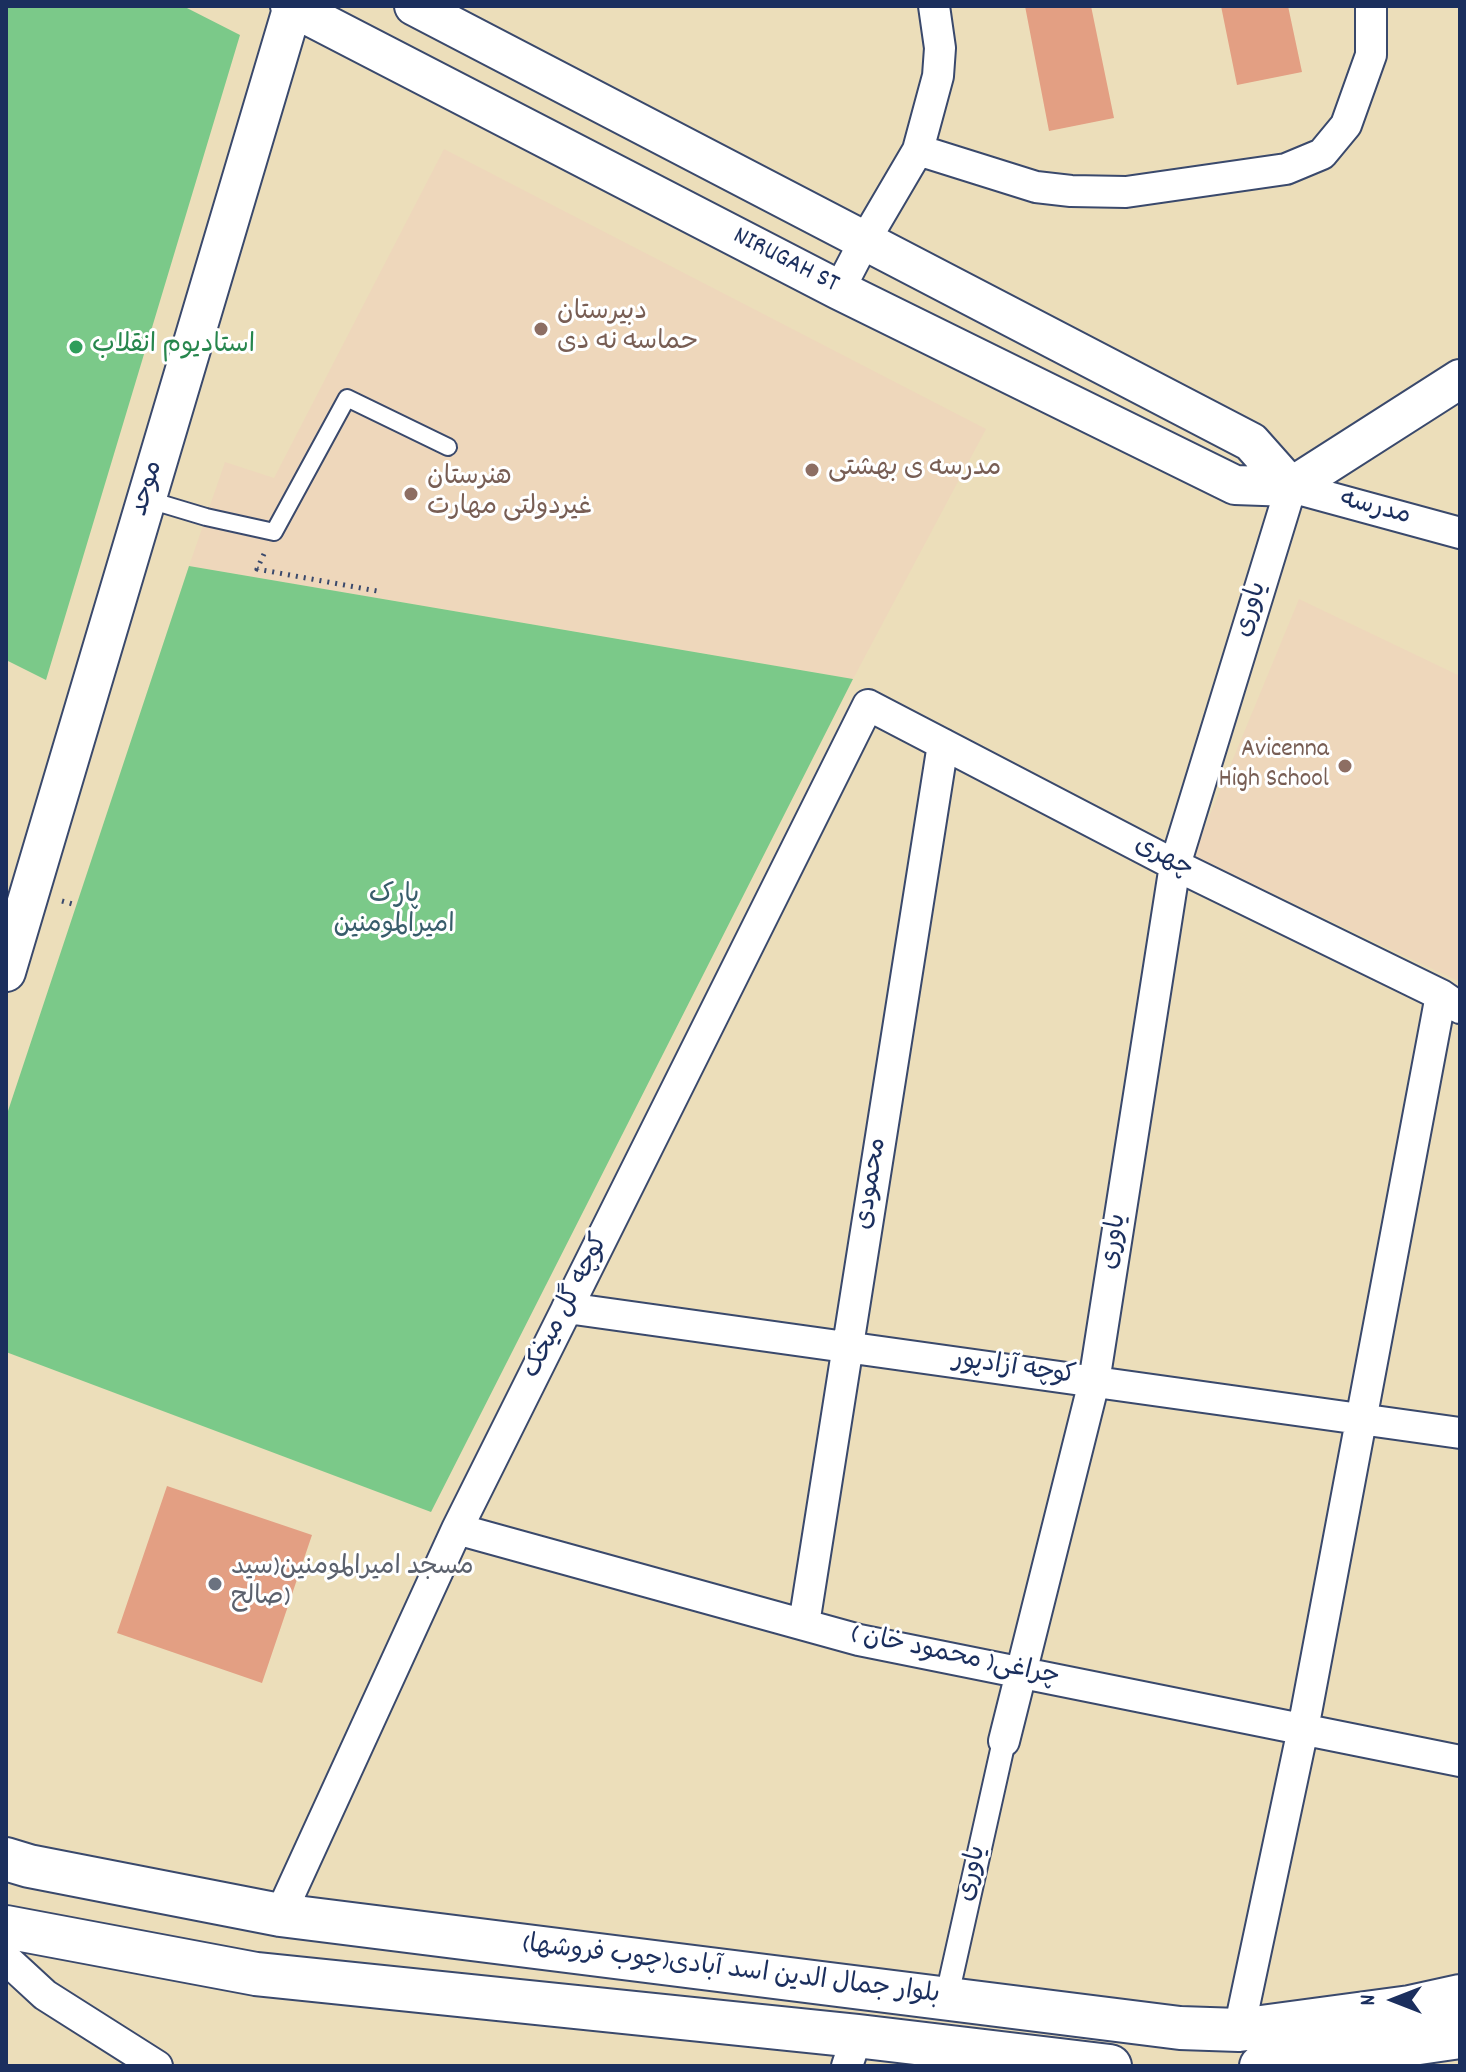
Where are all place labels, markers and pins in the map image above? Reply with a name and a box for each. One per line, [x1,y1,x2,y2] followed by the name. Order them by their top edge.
[557,298,697,360] place label: دبیرستان حماسه نه دی
[532,320,550,338] marker: دبیرستان حماسه نه دی
[92,331,255,363] place label: استادیوم انقلاب
[67,338,85,356] marker: استادیوم انقلاب
[828,454,1001,486] place label: مدرسه ی بهشتی
[803,461,821,479] marker: مدرسه ی بهشتی
[427,463,592,524] place label: هنرستان غیردولتی مهارت
[402,485,420,503] marker: هنرستان غیردولتی مهارت
[1219,735,1329,796] place label: Avicenna High School
[1336,757,1354,775] marker: Avicenna High School
[231,1553,474,1614] place label: مسجد امیرالمومنین(سید صالح)
[206,1575,224,1593] marker: مسجد امیرالمومنین(سید صالح)

